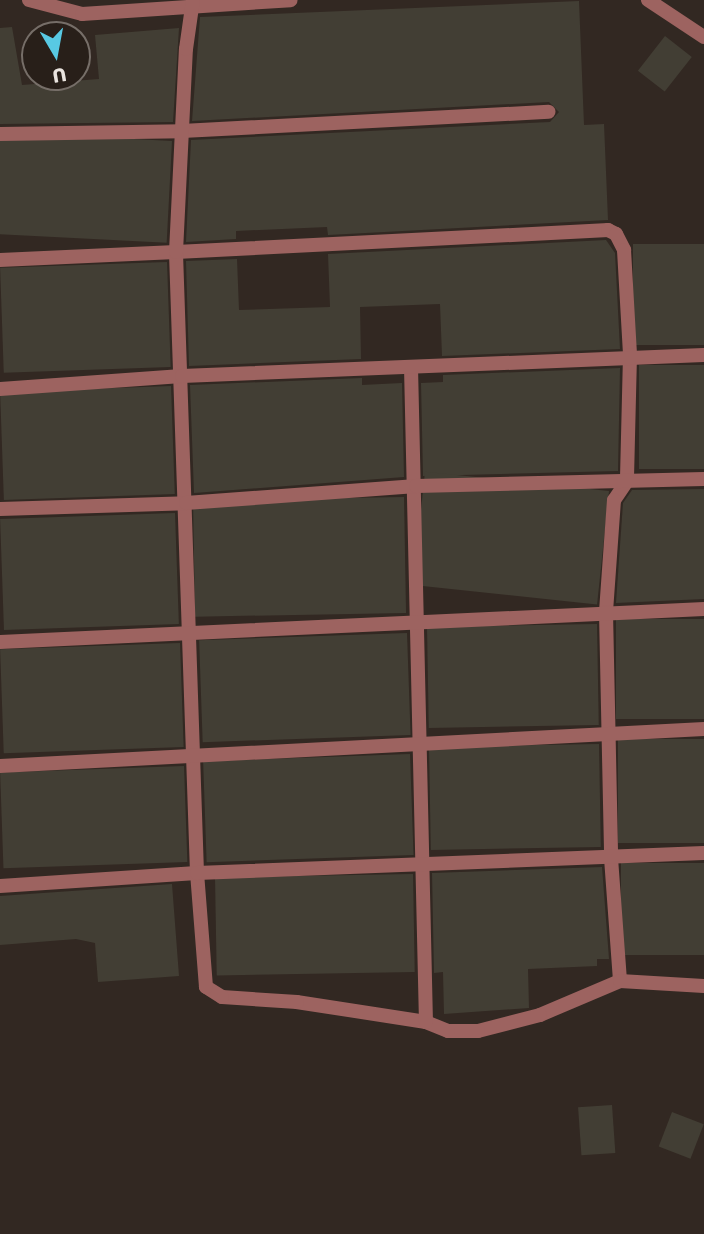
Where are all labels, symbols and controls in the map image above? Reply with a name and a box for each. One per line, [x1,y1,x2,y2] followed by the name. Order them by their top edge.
[21,21,91,91] north arrow
[51,63,68,88] text: U

